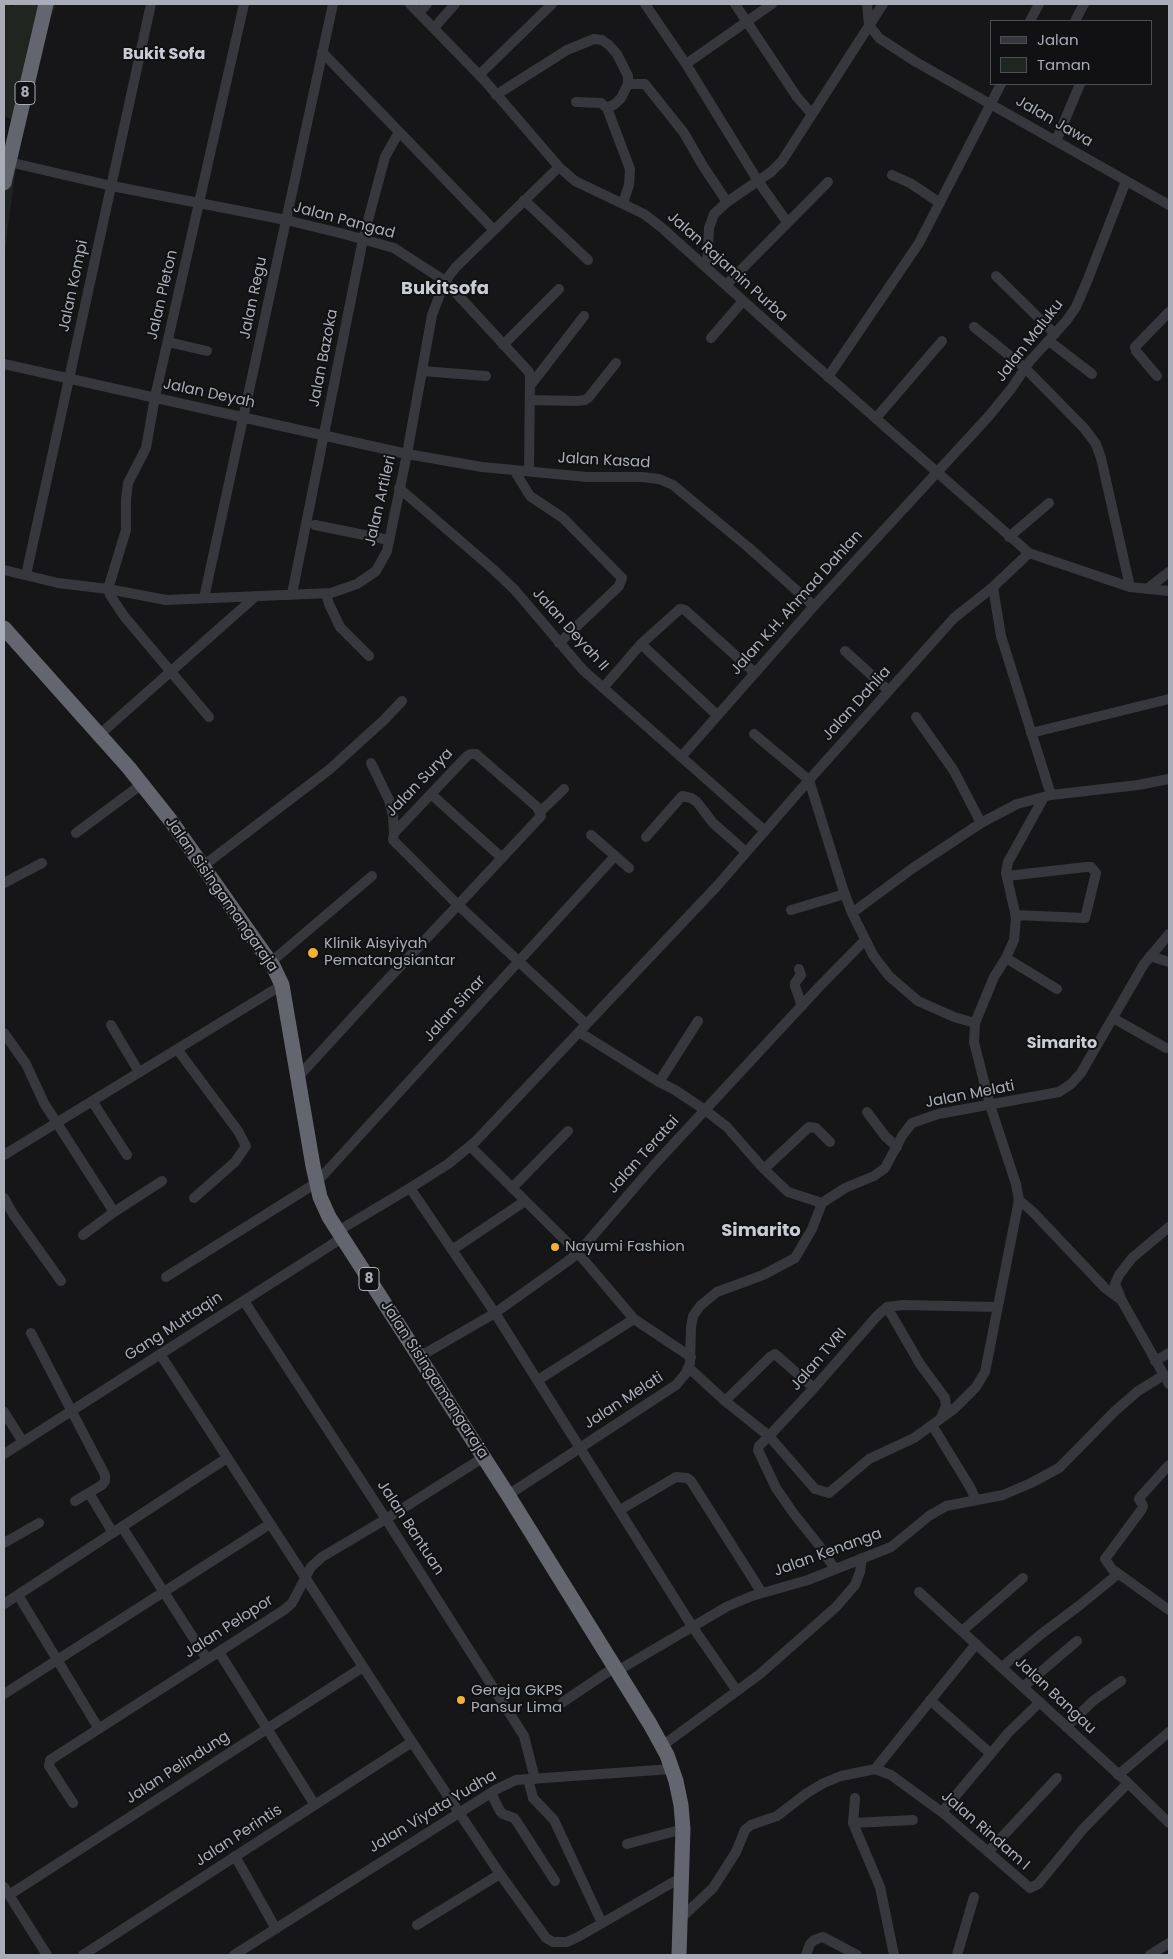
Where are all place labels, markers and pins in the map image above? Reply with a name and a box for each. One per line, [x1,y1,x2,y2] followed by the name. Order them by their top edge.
[324,935,455,970] place label: Klinik Aisyiyah Pematangsiantar
[306,946,320,960] marker: Klinik Aisyiyah Pematangsiantar
[565,1238,685,1256] place label: Nayumi Fashion
[549,1241,561,1253] marker: Nayumi Fashion
[471,1682,563,1717] place label: Gereja GKPS Pansur Lima
[455,1694,467,1706] marker: Gereja GKPS Pansur Lima

